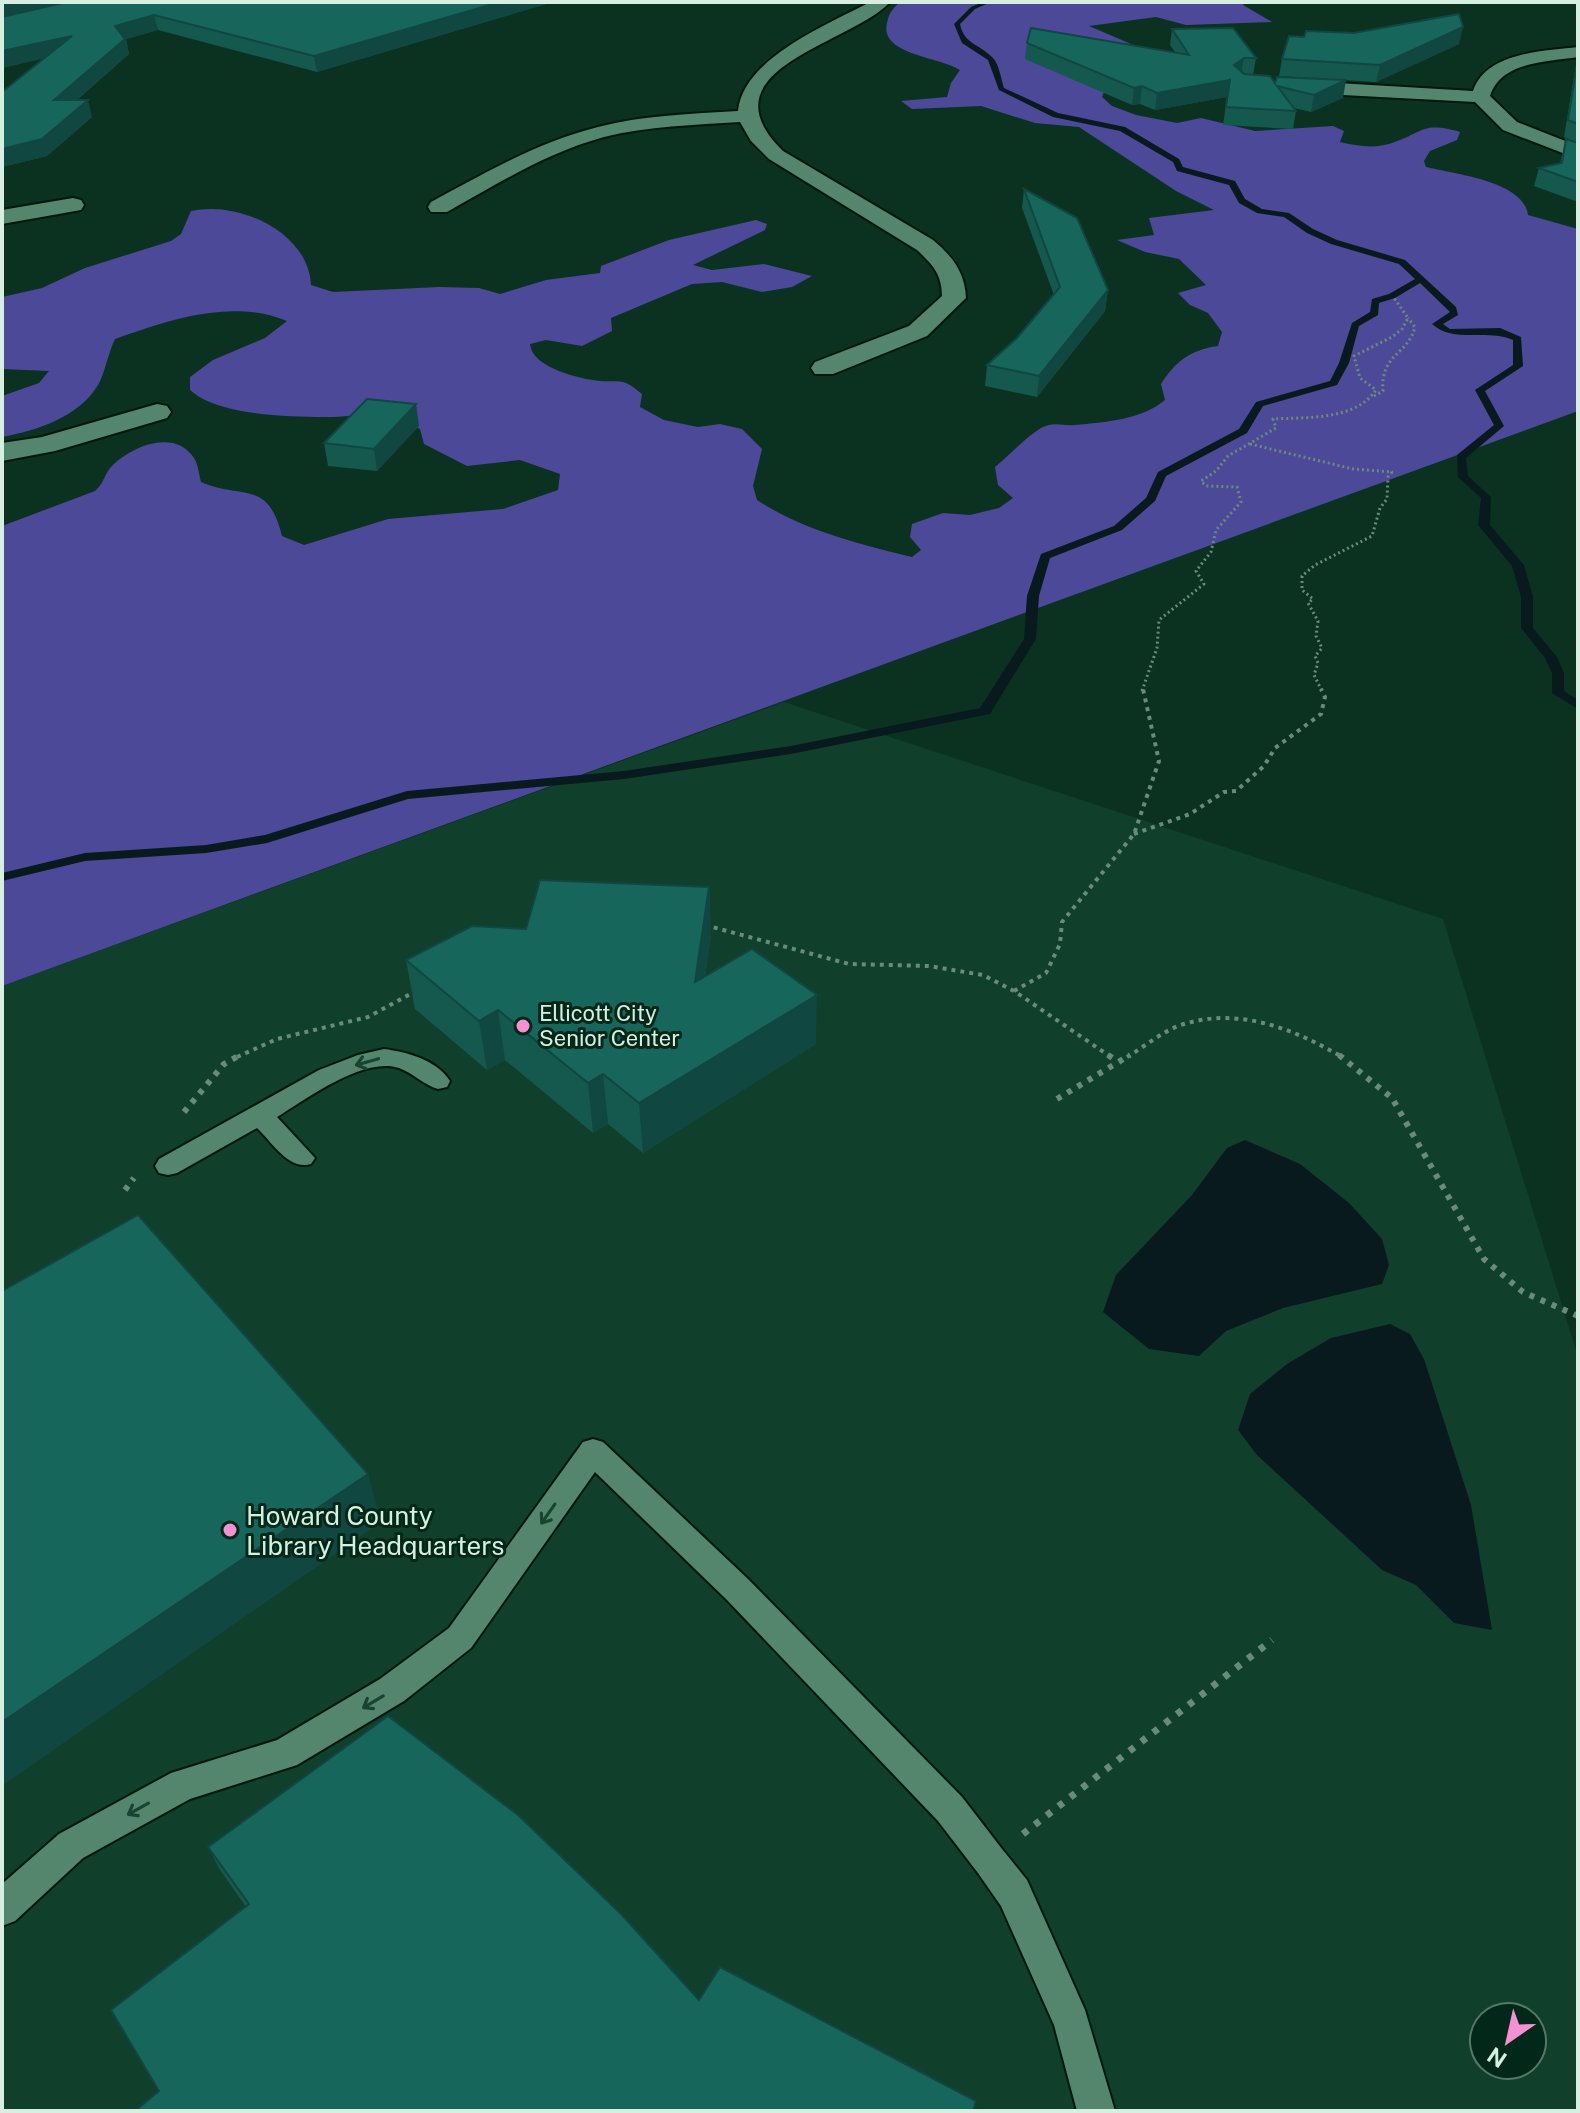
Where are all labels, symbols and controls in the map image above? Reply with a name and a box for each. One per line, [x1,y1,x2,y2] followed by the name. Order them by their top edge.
[539,1000,680,1051] place label: Ellicott City Senior Center
[514,1017,532,1035] marker: Ellicott City Senior Center
[354,1055,380,1070] one-way arrow
[246,1500,505,1561] place label: Howard County Library Headquarters
[540,1503,556,1525] one-way arrow
[221,1521,239,1539] marker: Howard County Library Headquarters
[362,1694,385,1710] one-way arrow
[127,1801,150,1817] one-way arrow
[1468,2001,1548,2081] north arrow
[1482,2042,1511,2073] text: N

